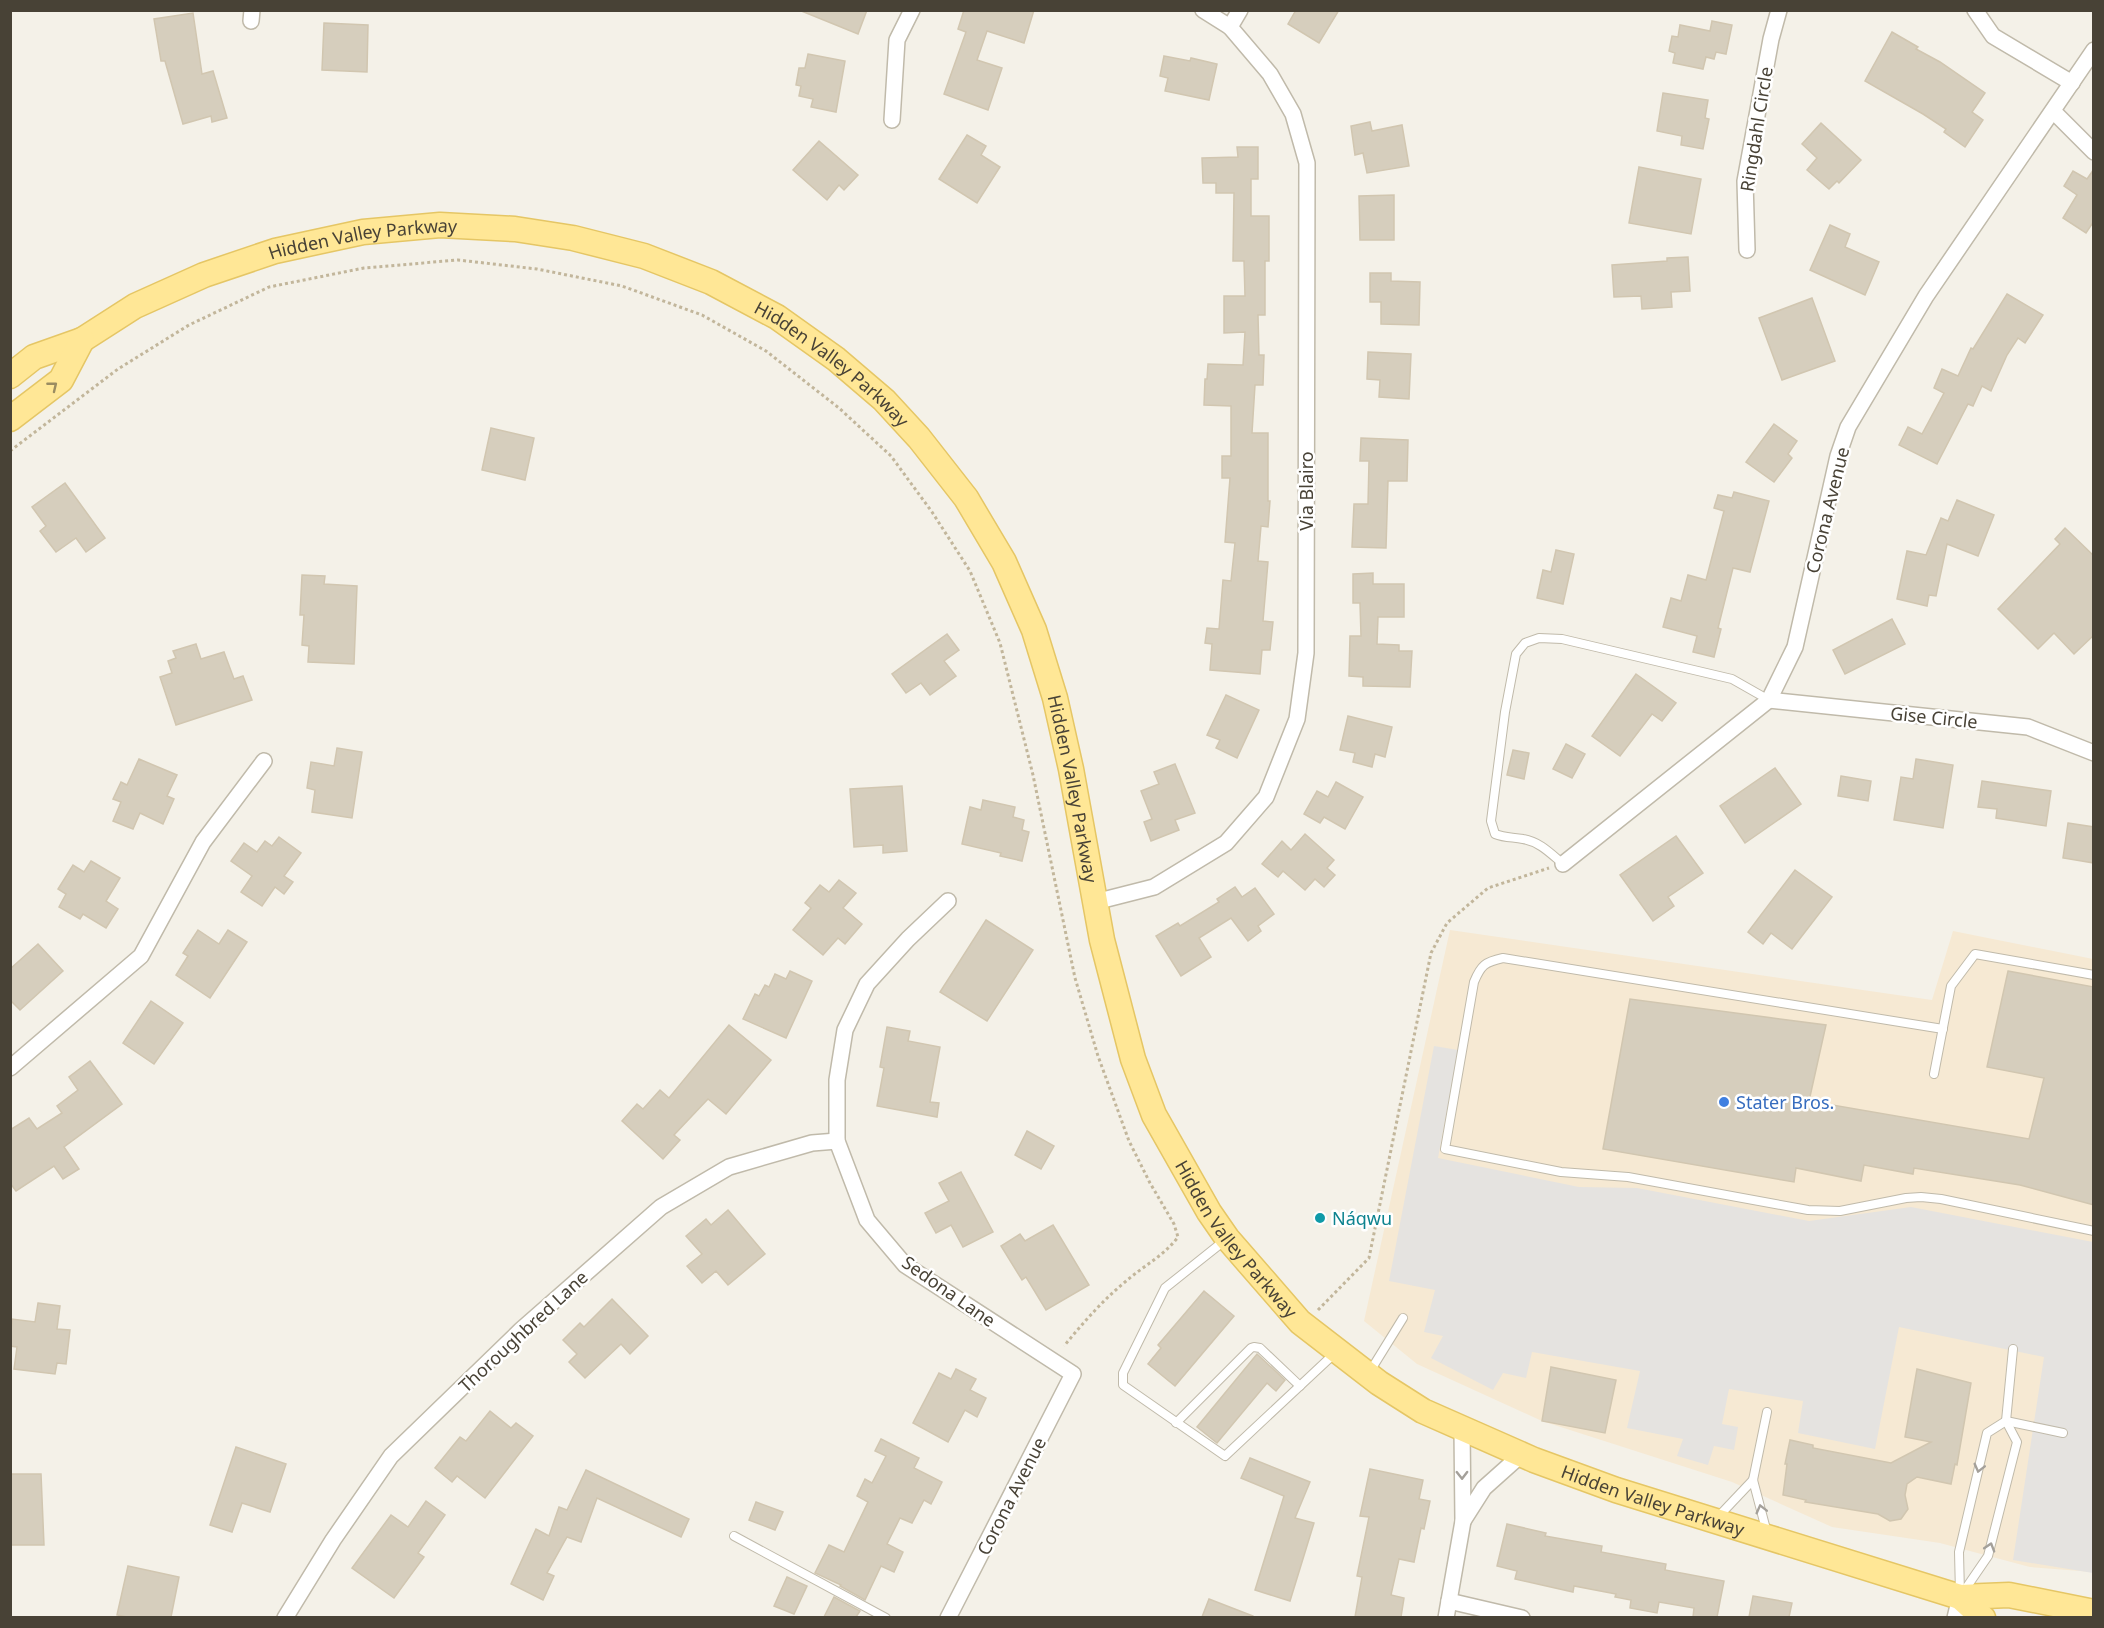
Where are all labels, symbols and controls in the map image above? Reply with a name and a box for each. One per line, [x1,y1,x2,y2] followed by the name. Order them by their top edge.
[1734,65,1778,193] street label: Ringdahl Circle
[265,213,459,265] street label: Hidden Valley Parkway
[750,295,915,432] street label: Hidden Valley Parkway
[46,382,57,393] one-way arrow
[1800,444,1854,576] street label: Corona Avenue
[1294,451,1318,531] street label: Via Blairo
[1043,692,1104,885] street label: Hidden Valley Parkway
[1889,700,1979,734] street label: Gise Circle
[1736,1090,1834,1114] place label: Stater Bros.
[1717,1095,1731,1109] marker: Stater Bros.
[1170,1156,1303,1323] street label: Hidden Valley Parkway
[1332,1206,1392,1230] place label: Náqwu
[1313,1211,1327,1225] marker: Náqwu
[898,1250,1000,1332] street label: Sedona Lane
[453,1265,593,1397] street label: Thoroughbred Lane
[971,1433,1051,1559] street label: Corona Avenue
[1558,1459,1748,1541] street label: Hidden Valley Parkway
[1973,1463,1986,1473] one-way arrow
[1456,1471,1468,1480] one-way arrow
[1755,1504,1768,1514] one-way arrow
[1983,1542,1995,1553] one-way arrow

